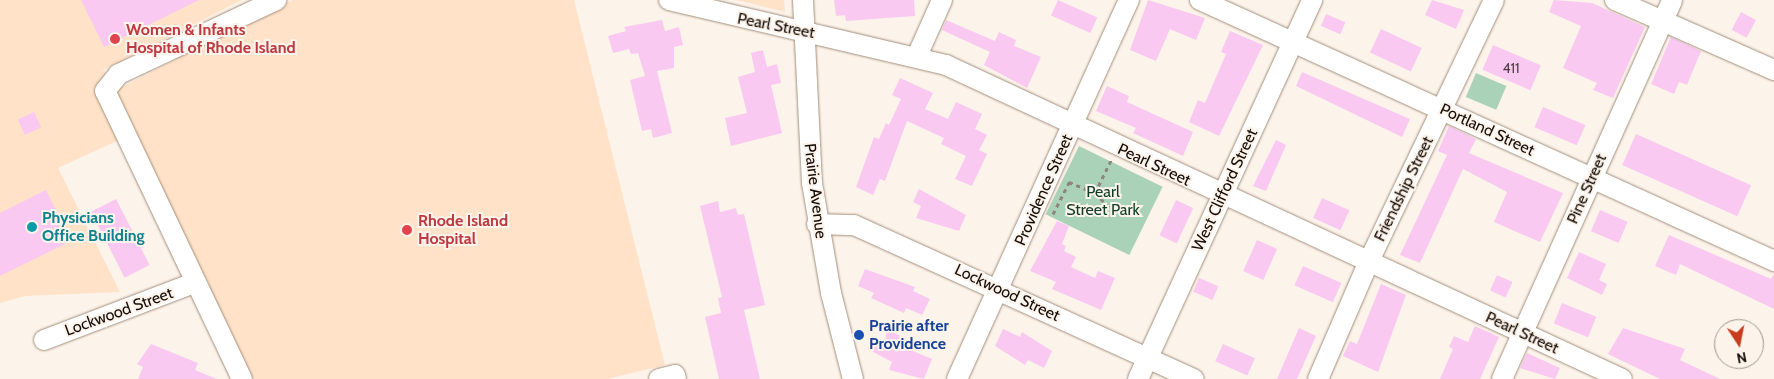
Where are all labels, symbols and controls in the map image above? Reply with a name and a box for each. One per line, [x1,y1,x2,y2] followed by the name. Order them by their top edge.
[736,9,816,43] street label: Pearl Street
[126,20,296,58] place label: Women & Infants Hospital of Rhode Island
[108,32,122,46] marker: Women & Infants Hospital of Rhode Island
[1502,60,1520,76] house number: 411
[1437,100,1537,160] street label: Portland Street
[1188,126,1262,254] street label: West Clifford Street
[1011,131,1077,249] street label: Providence Street
[1370,133,1438,245] street label: Friendship Street
[1114,140,1194,190] street label: Pearl Street
[800,142,830,240] street label: Prairie Avenue
[1563,151,1611,227] street label: Pine Street
[1066,182,1140,220] park label: Pearl Street Park
[42,208,145,246] place label: Physicians Office Building
[418,211,508,249] place label: Rhode Island Hospital
[26,221,38,233] marker: Physicians Office Building
[400,223,414,237] marker: Rhode Island Hospital
[951,260,1063,326] street label: Lockwood Street
[62,284,176,340] street label: Lockwood Street
[1482,308,1562,358] street label: Pearl Street
[869,316,949,354] place label: Prairie after Providence
[1714,319,1764,369] north arrow
[853,329,865,341] marker: Prairie after Providence
[1735,348,1748,368] text: N

